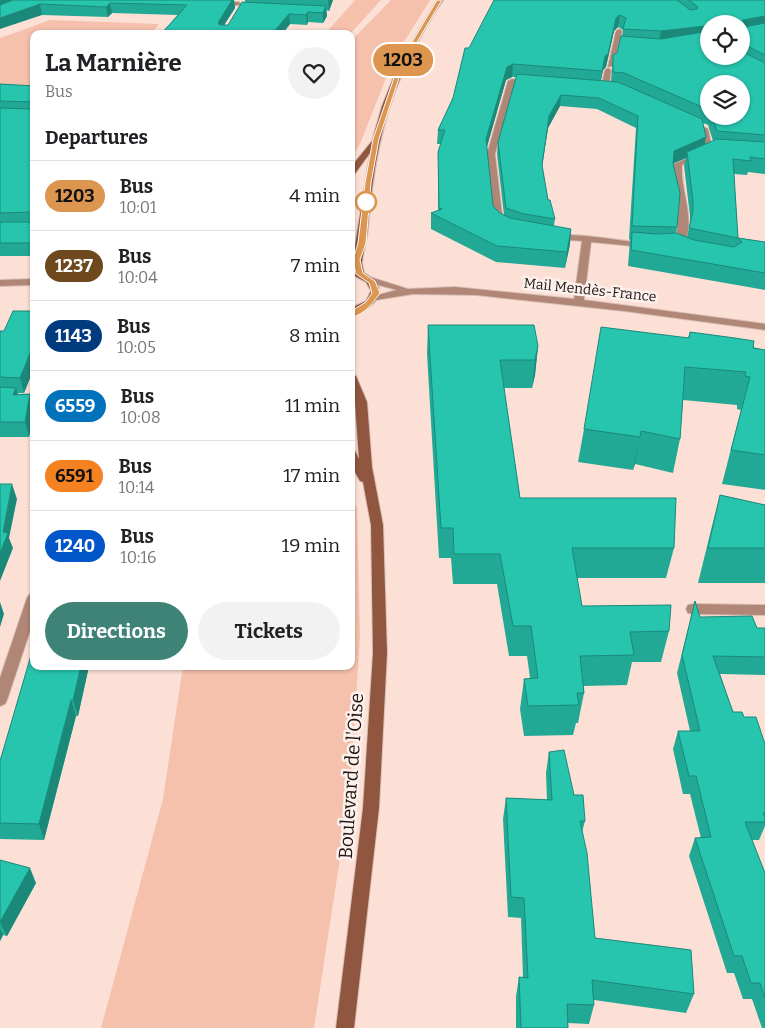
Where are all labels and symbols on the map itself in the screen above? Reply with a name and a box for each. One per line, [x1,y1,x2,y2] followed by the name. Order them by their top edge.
[368,44,438,76] line badge: 1203
[355,191,377,213] unlabelled marker
[523,275,657,305] street label: Mail Mendès-France
[334,692,368,860] street label: Boulevard de l'Oise

